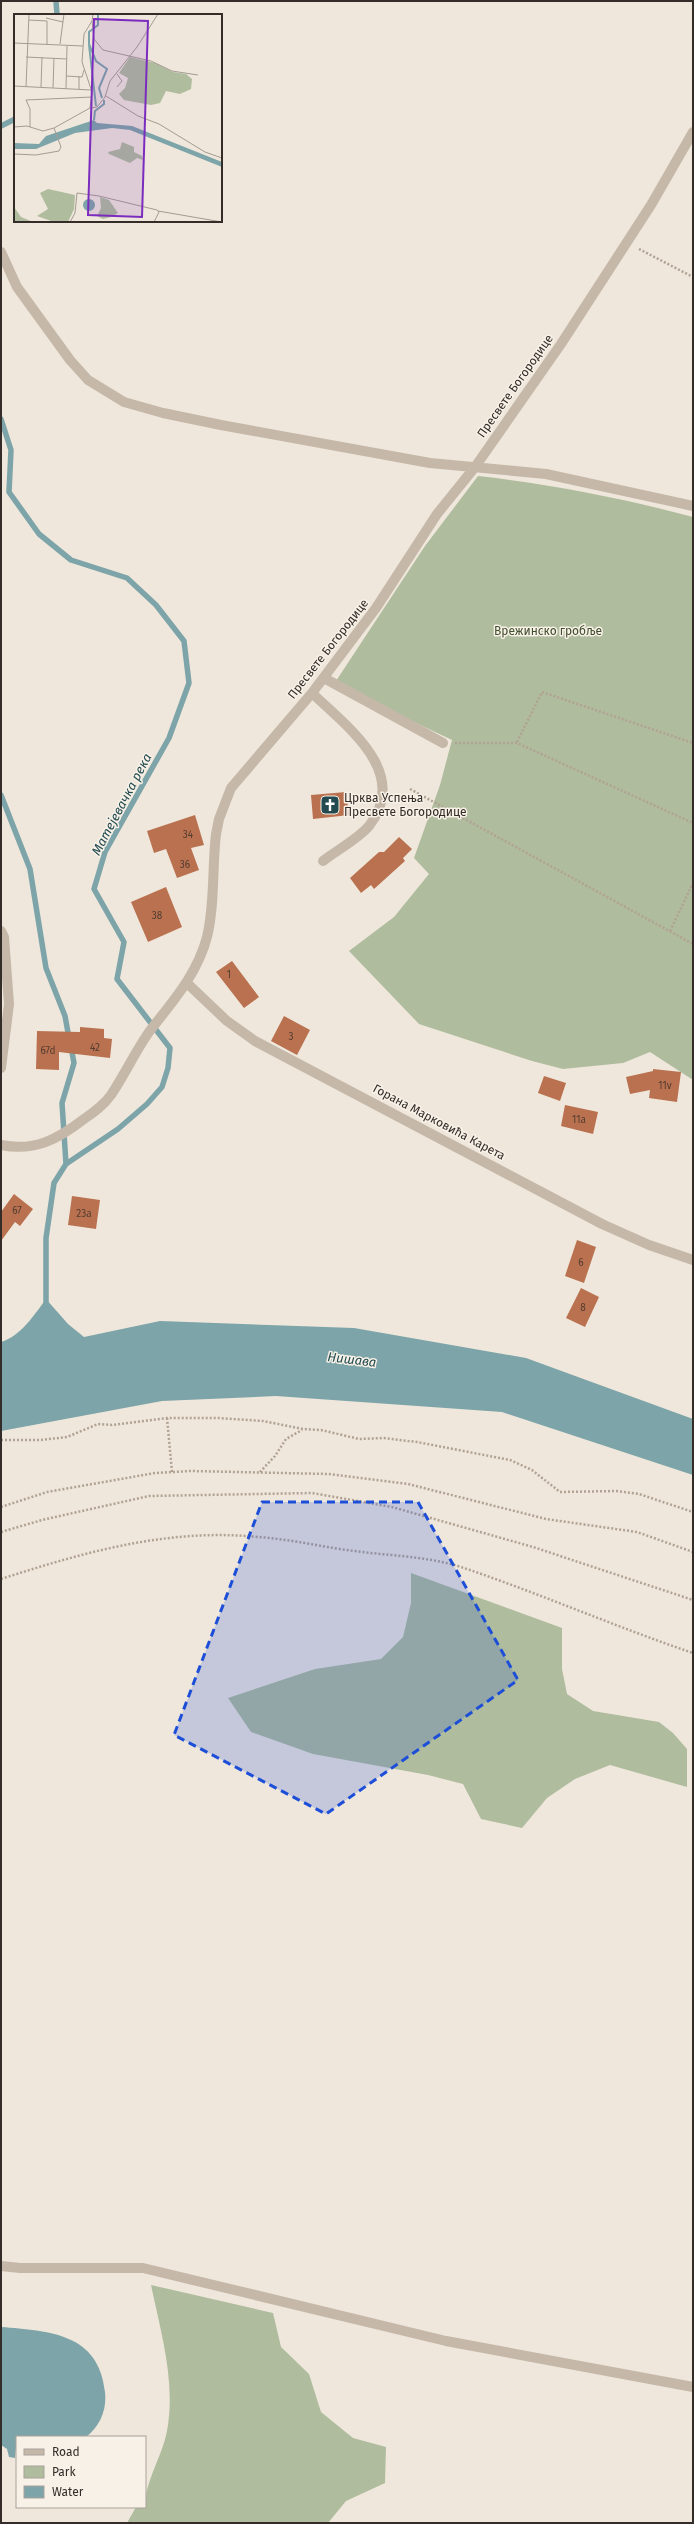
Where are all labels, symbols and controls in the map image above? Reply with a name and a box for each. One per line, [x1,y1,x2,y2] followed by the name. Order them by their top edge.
[14,14,222,222] inset map
[474,332,556,440] street label: Пресвете Богородице
[285,596,371,702] street label: Пресвете Богородице
[494,624,602,638] park label: Врежинско гробље
[88,751,155,858] water label: Матејевачка река
[344,791,466,819] place label: Црква Успења Пресвете Богородице
[319,794,341,816] church icon: Црква Успења Пресвете Богородице
[183,829,194,841] house number: 34
[180,859,190,871] house number: 36
[152,910,163,922] house number: 38
[227,969,231,981] house number: 1
[289,1031,294,1043] house number: 3
[90,1042,100,1054] house number: 42
[40,1045,56,1057] house number: 67d
[658,1080,672,1092] house number: 11v
[371,1081,507,1163] street label: Горана Марковића Карета
[572,1114,586,1126] house number: 11a
[12,1205,22,1217] house number: 67
[76,1208,92,1220] house number: 23a
[578,1257,584,1269] house number: 6
[580,1302,586,1314] house number: 8
[327,1349,377,1370] water label: Нишава
[16,2436,146,2508] legend
[52,2445,80,2459] text: Road
[52,2465,76,2479] text: Park
[52,2485,84,2499] text: Water

